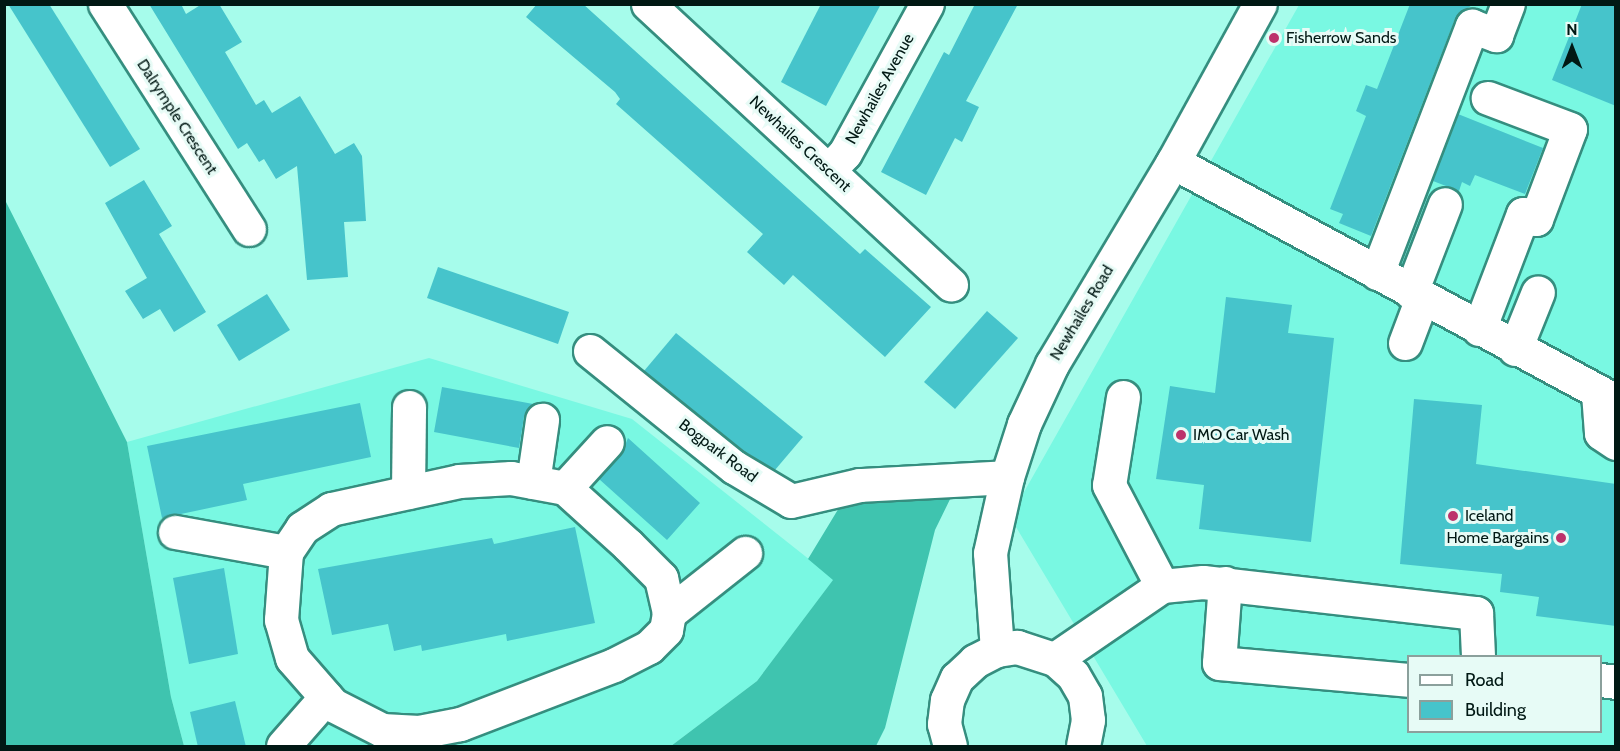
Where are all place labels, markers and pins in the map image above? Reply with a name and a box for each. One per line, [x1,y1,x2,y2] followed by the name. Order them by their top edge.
[1286,28,1396,48] place label: Fisherrow Sands
[1267,31,1281,45] marker: Fisherrow Sands
[1193,425,1289,445] place label: IMO Car Wash
[1174,428,1188,442] marker: IMO Car Wash
[1465,506,1513,526] place label: Iceland
[1446,509,1460,523] marker: Iceland
[1447,528,1549,548] place label: Home Bargains
[1554,531,1568,545] marker: Home Bargains

